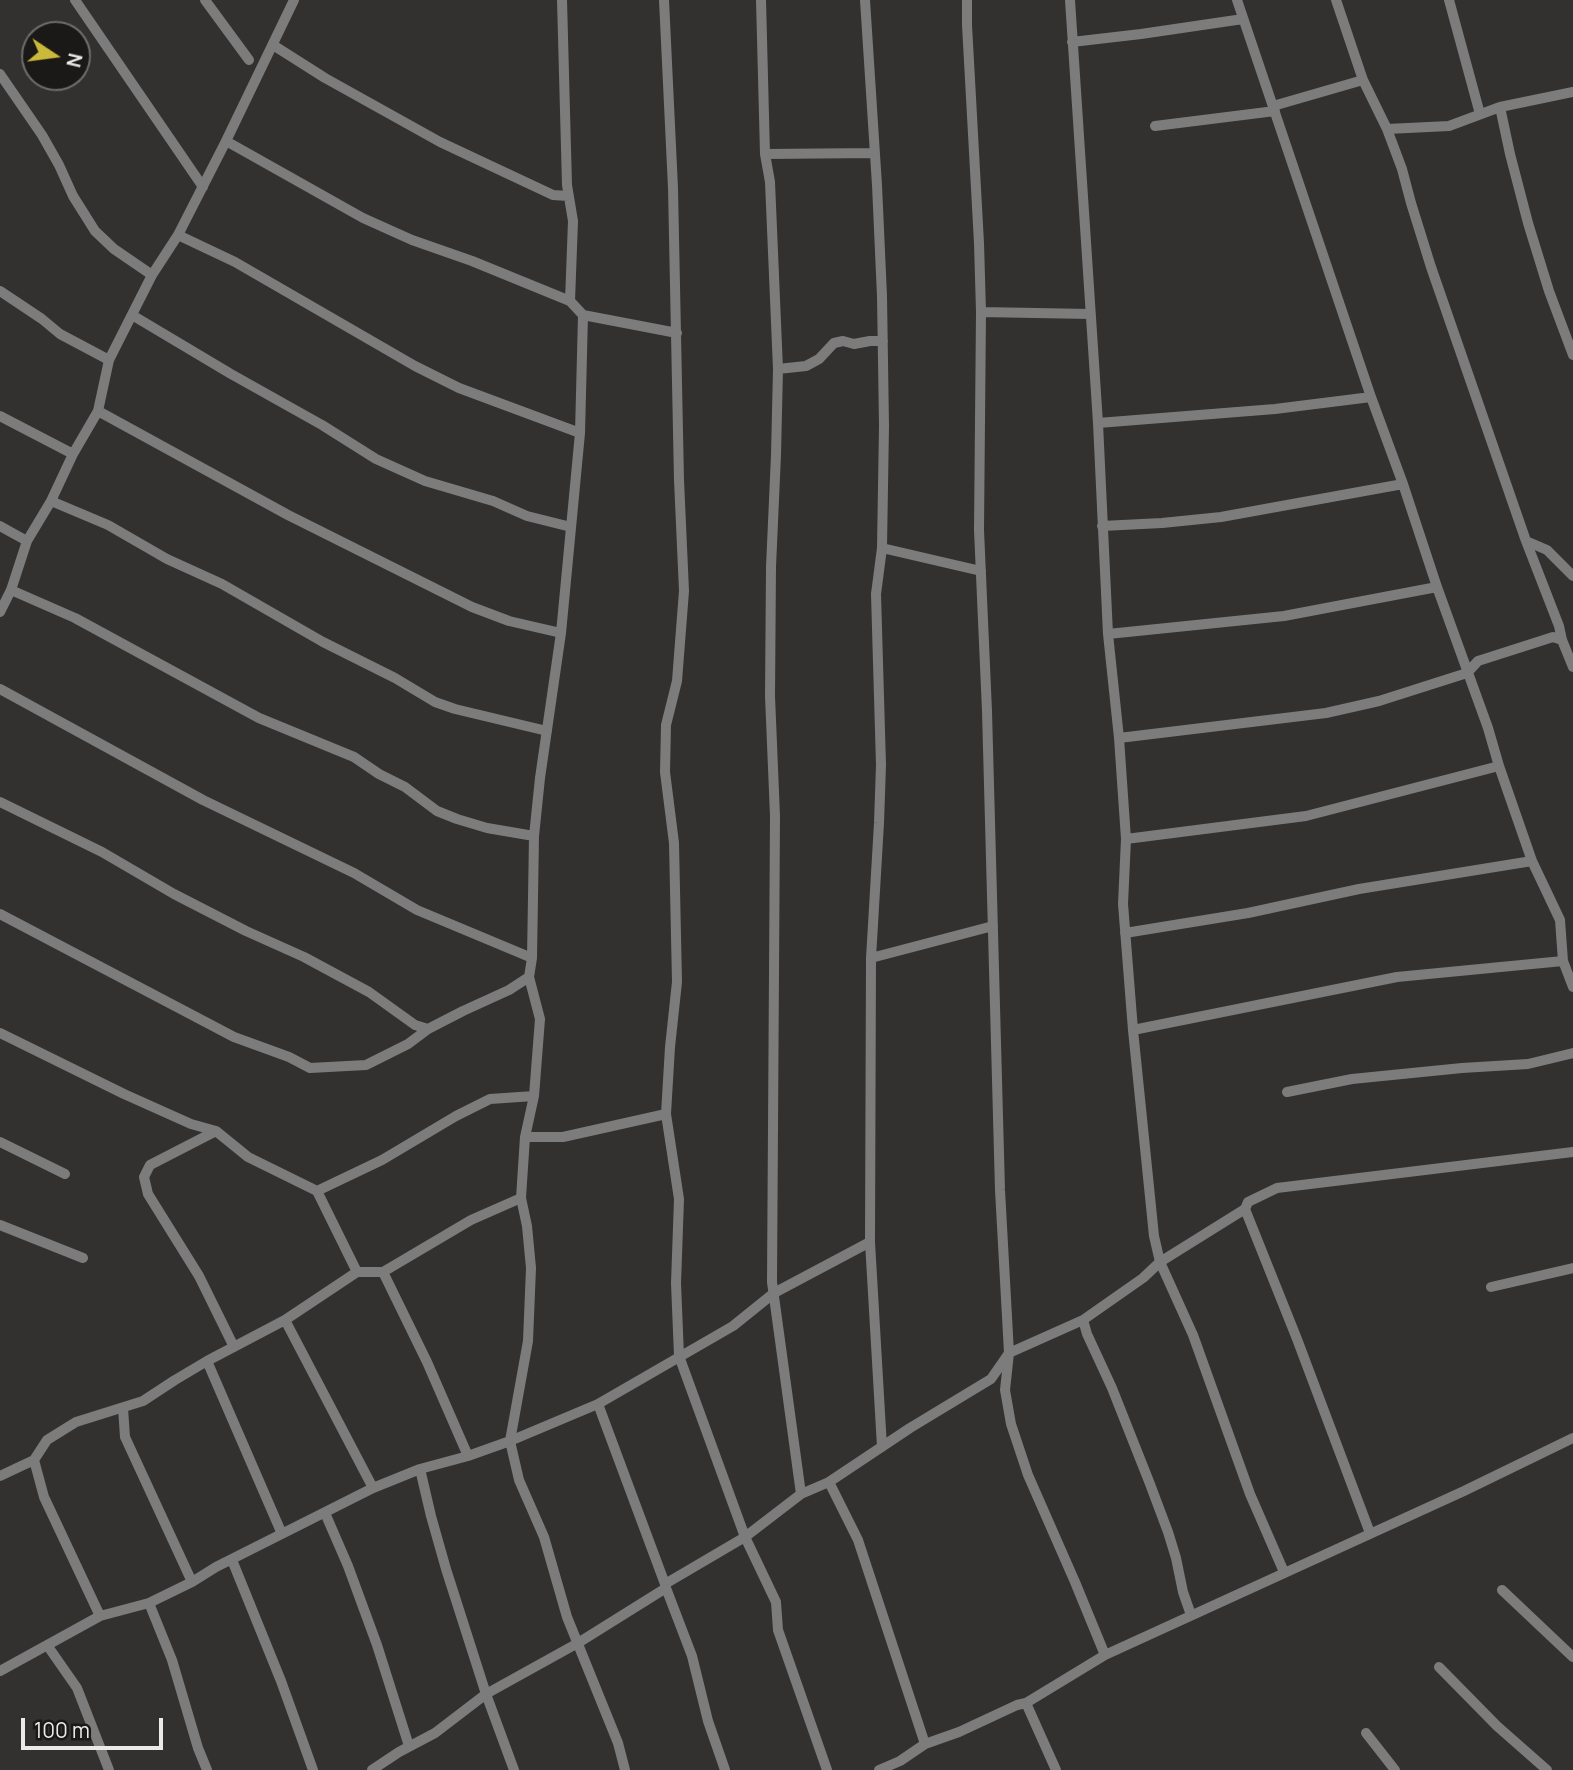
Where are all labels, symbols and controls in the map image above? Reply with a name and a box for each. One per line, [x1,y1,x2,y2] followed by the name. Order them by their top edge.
[21,21,91,91] north arrow
[60,51,89,70] text: N
[24,1704,166,1748] scale bar
[34,1716,90,1744] text: 100 m

